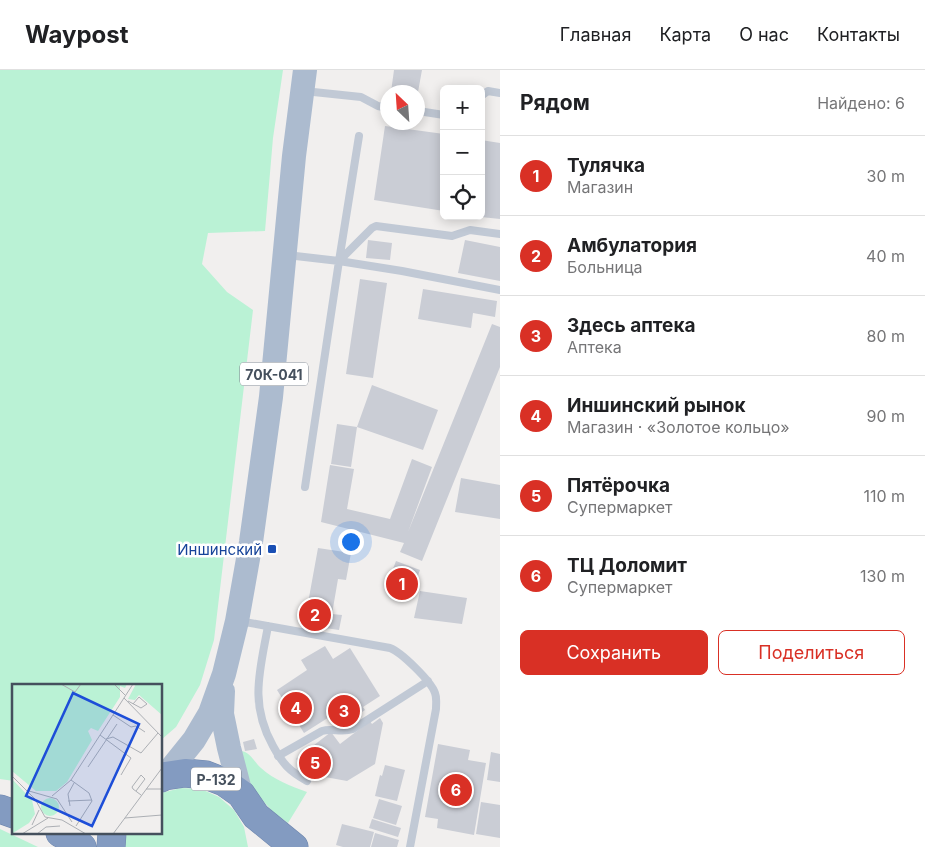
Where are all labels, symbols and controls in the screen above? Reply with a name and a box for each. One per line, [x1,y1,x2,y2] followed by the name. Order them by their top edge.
[25,20,129,49] text: Waypost
[560,24,631,45] text: Главная
[659,24,711,45] text: Карта
[739,24,789,45] text: О нас
[817,24,900,45] text: Контакты
[380,85,425,130] north arrow
[440,85,485,220] map controls
[440,85,485,130] button: +
[520,90,590,115] text: Рядом
[817,93,905,113] text: Найдено: 6
[440,130,485,175] button: −
[567,154,645,177] text: Тулячка
[533,166,539,186] text: 1
[867,166,905,186] text: 30 m
[440,175,485,220] button: locate
[567,177,633,197] text: Магазин
[567,234,697,257] text: Амбулатория
[531,246,541,266] text: 2
[866,246,905,266] text: 40 m
[567,257,643,277] text: Больница
[567,314,696,337] text: Здесь аптека
[531,326,541,346] text: 3
[866,326,905,346] text: 80 m
[567,337,622,357] text: Аптека
[240,362,308,386] road number: 70К-041
[567,394,746,417] text: Иншинский рынок
[531,406,541,426] text: 4
[866,406,905,426] text: 90 m
[567,417,790,437] text: Магазин · «Золотое кольцо»
[567,474,670,497] text: Пятёрочка
[531,486,541,506] text: 5
[863,486,905,506] text: 110 m
[567,497,672,517] text: Супермаркет
[338,529,364,555] your location
[177,540,262,559] place label: Иншинский
[266,543,278,555] marker: Иншинский
[567,554,687,577] text: ТЦ Доломит
[386,565,418,603] pin: 1
[531,566,541,586] text: 6
[860,566,905,586] text: 130 m
[567,577,672,597] text: Супермаркет
[299,596,331,634] pin: 2
[520,630,708,675] button: Сохранить
[718,630,905,675] button: Поделиться
[12,684,162,834] inset map
[280,689,312,727] pin: 4
[328,692,360,730] pin: 3
[299,744,331,782] pin: 5
[191,768,241,791] road number: Р-132
[440,771,472,809] pin: 6

